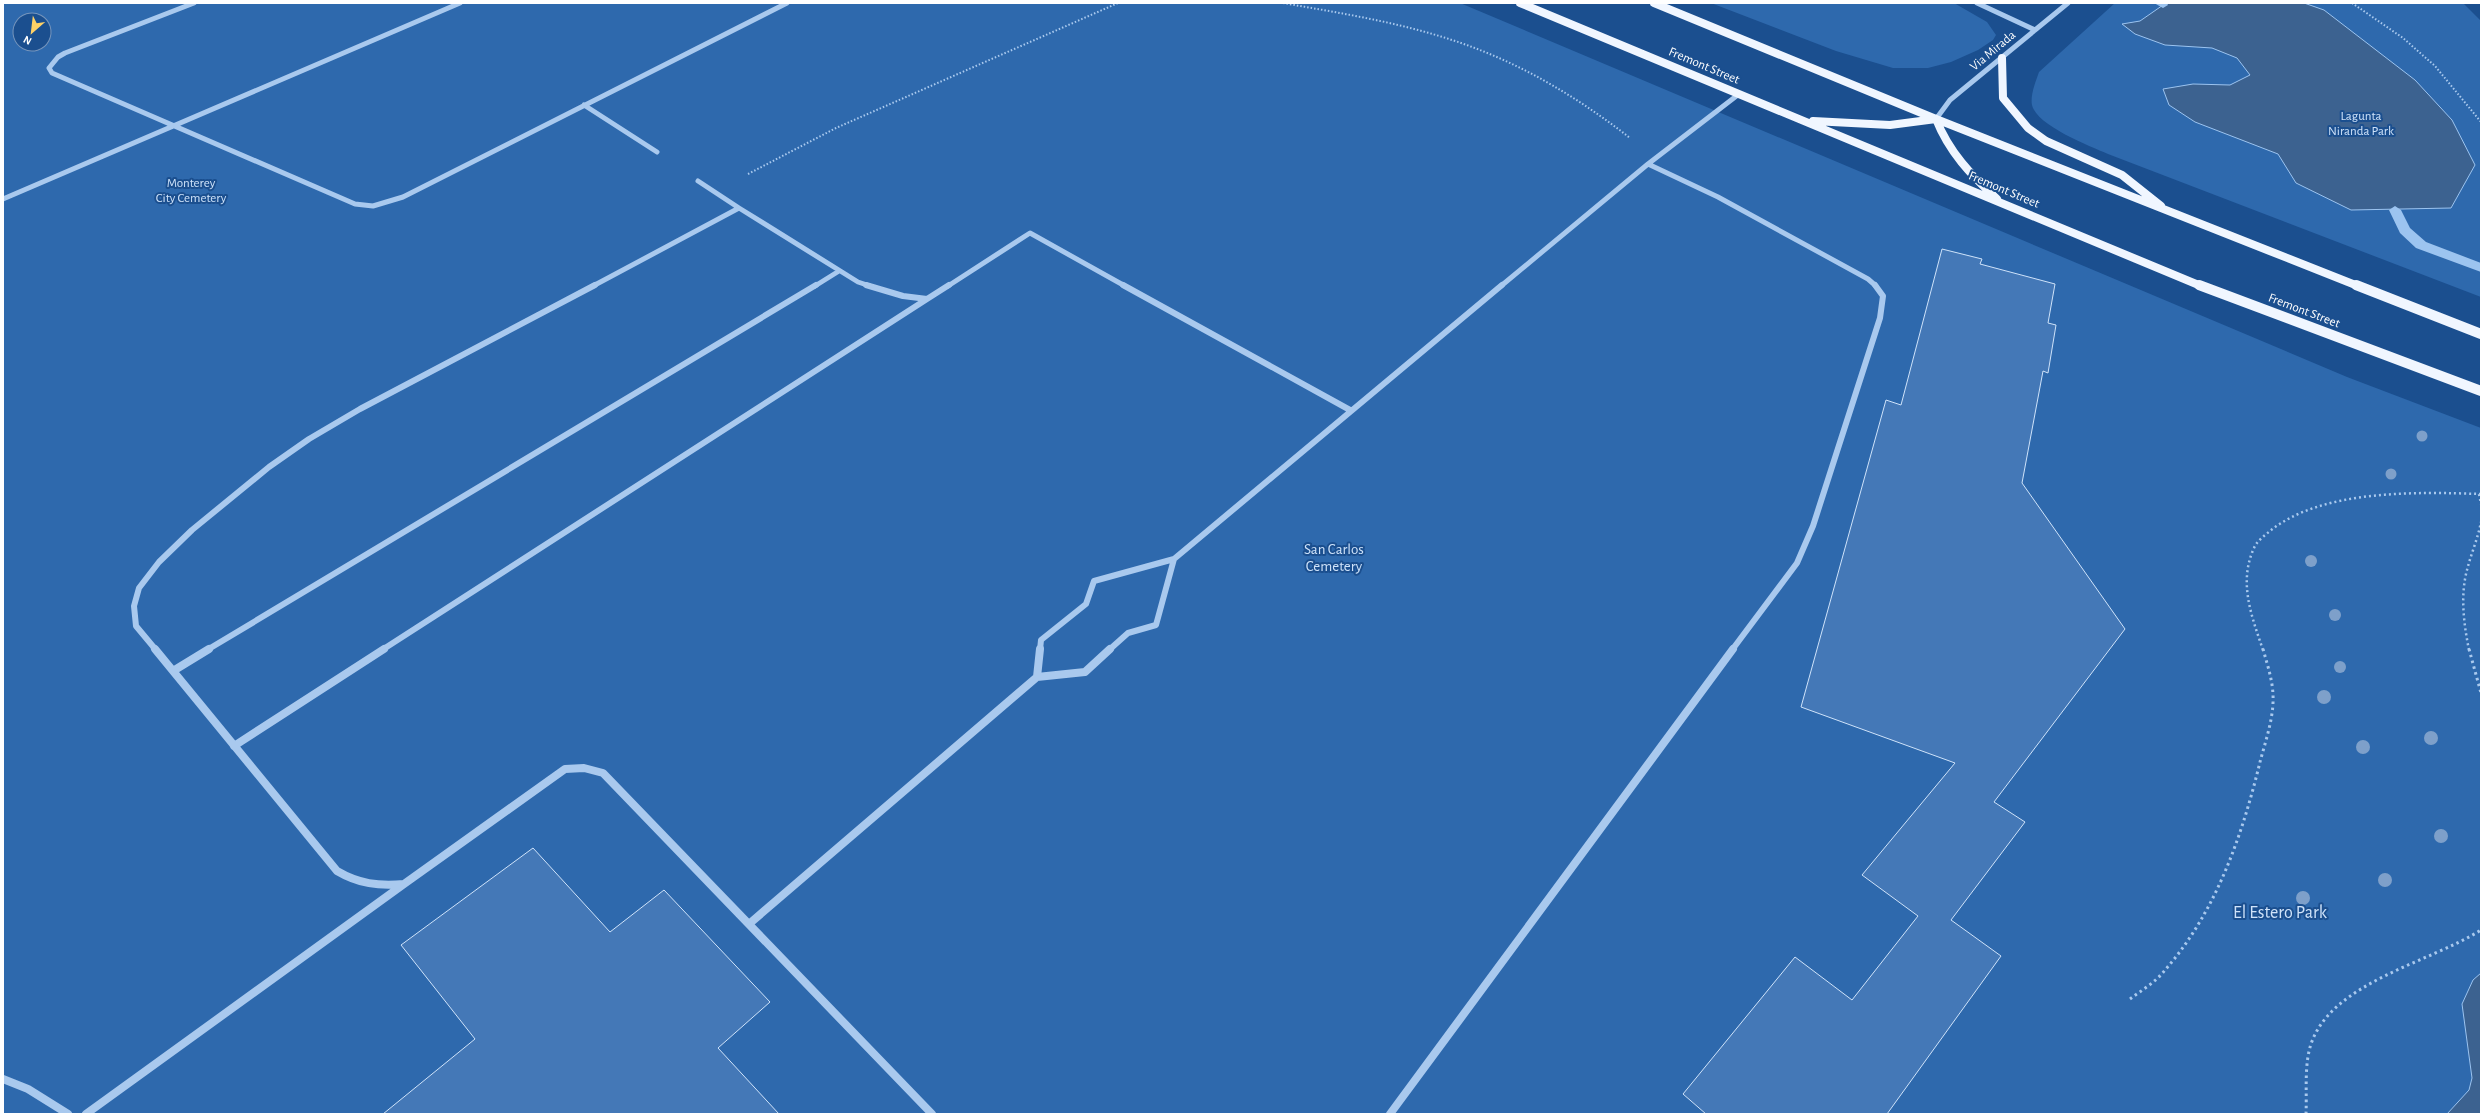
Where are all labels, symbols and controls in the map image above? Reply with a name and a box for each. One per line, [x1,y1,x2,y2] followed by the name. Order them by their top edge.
[12,12,52,52] north arrow
[1968,28,2018,74] street label: Via Mirada
[22,34,34,47] text: N
[1667,45,1741,87] street label: Fremont Street
[2328,110,2394,138] park label: Lagunta Niranda Park
[1967,169,2041,211] street label: Fremont Street
[156,177,227,205] park label: Monterey City Cemetery
[2266,291,2342,331] street label: Fremont Street
[1304,542,1364,574] park label: San Carlos Cemetery
[2233,904,2328,922] park label: El Estero Park

